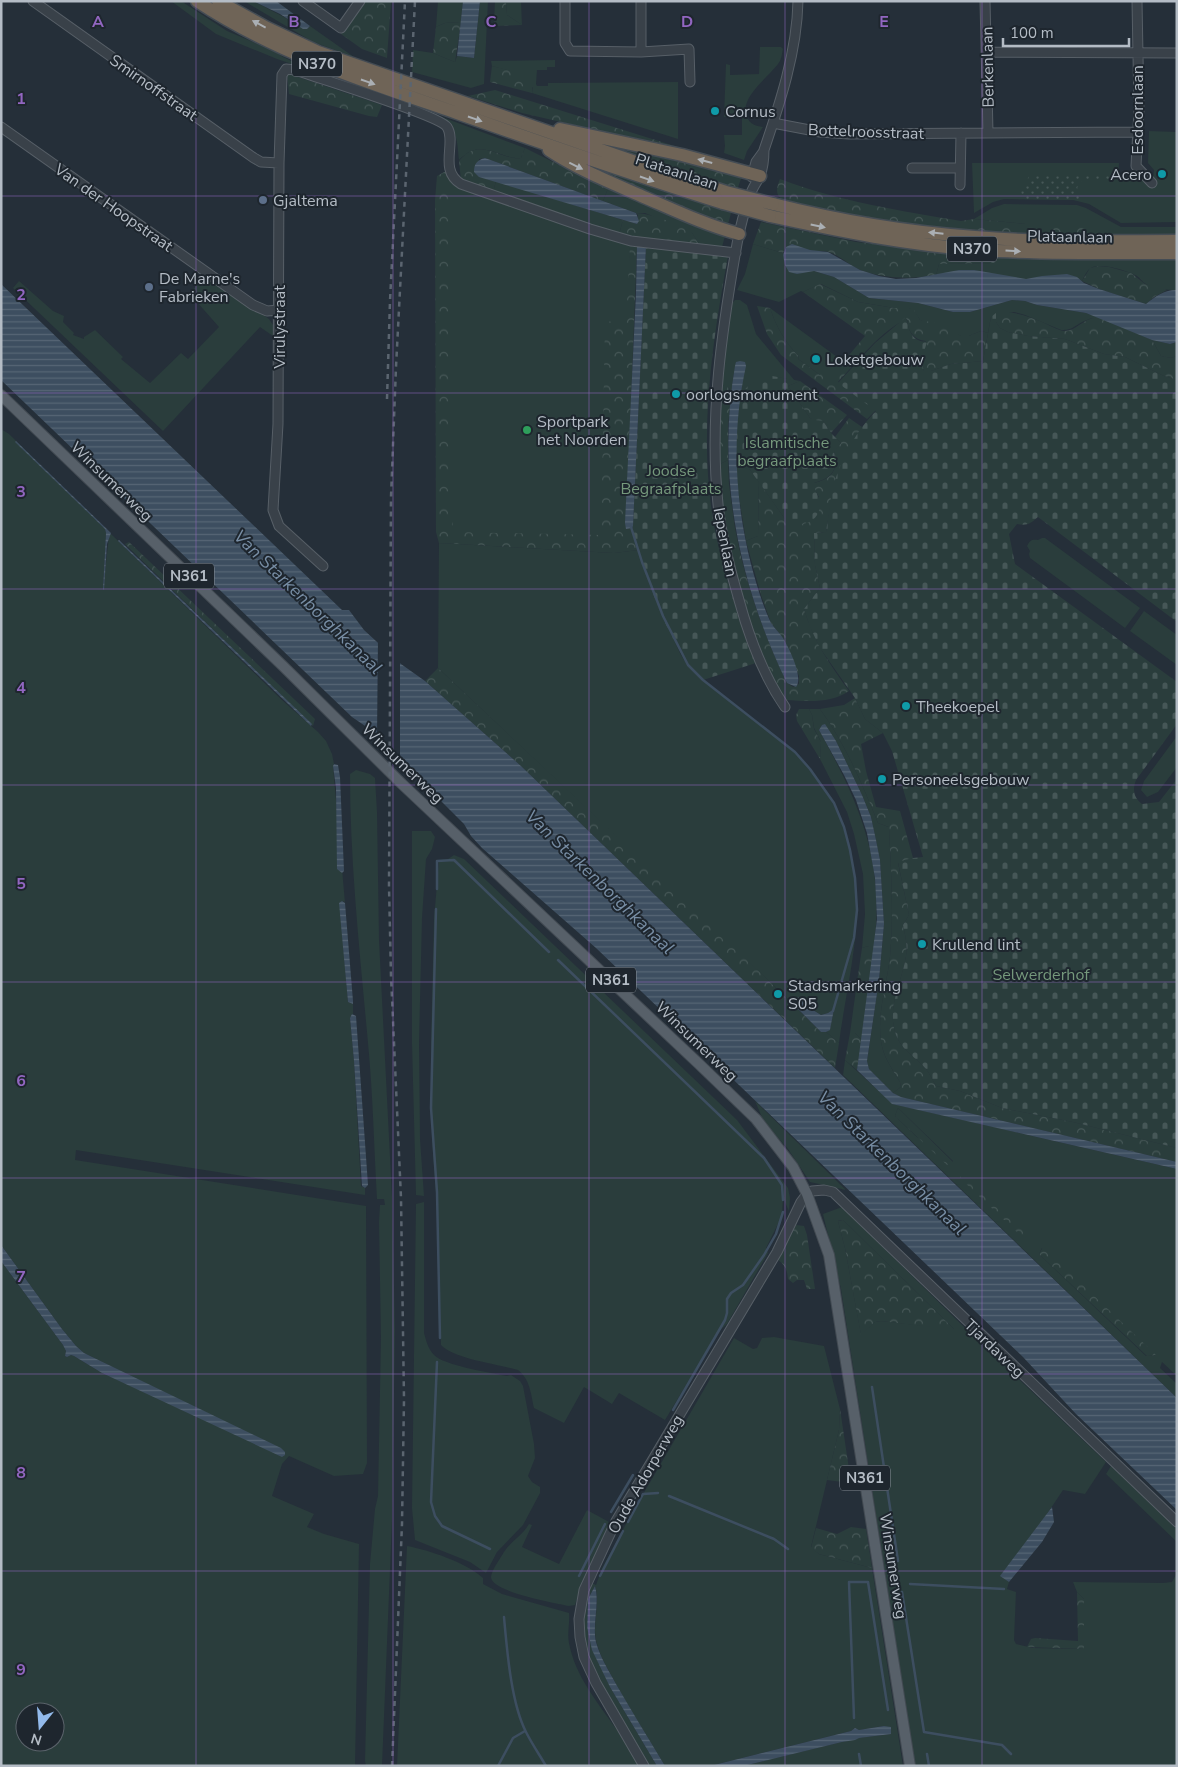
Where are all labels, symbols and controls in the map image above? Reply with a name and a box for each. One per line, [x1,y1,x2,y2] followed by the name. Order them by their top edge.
[92,11,104,33] text: A
[288,11,300,33] text: B
[486,11,497,33] text: C
[681,11,693,33] text: D
[879,11,889,33] text: E
[1003,15,1129,47] scale bar
[252,20,266,28] one-way arrow
[1010,23,1054,43] text: 100 m
[976,26,1000,108] street label: Berkenlaan
[105,49,202,126] street label: Smirnoffstraat
[292,52,342,76] road number: N370
[1127,65,1149,155] street label: Esdoornlaan
[361,78,376,86] one-way arrow
[16,88,26,110] text: 1
[725,101,776,123] place label: Cornus
[709,105,721,117] marker: Cornus
[468,116,483,124] one-way arrow
[807,119,925,145] street label: Bottelroosstraat
[633,148,721,196] street label: Plataanlaan
[697,157,712,165] one-way arrow
[49,158,177,257] street label: Van der Hoopstraat
[568,162,583,170] one-way arrow
[1110,164,1152,186] place label: Acero
[1156,168,1168,180] marker: Acero
[639,176,654,183] one-way arrow
[273,190,338,212] place label: Gjaltema
[257,194,269,206] marker: Gjaltema
[810,223,826,231] one-way arrow
[1027,225,1113,249] street label: Plataanlaan
[927,229,943,237] one-way arrow
[947,236,997,262] road number: N370
[1006,248,1022,256] one-way arrow
[159,268,240,308] place label: De Marne's Fabrieken
[143,281,155,293] marker: De Marne's Fabrieken
[16,284,26,306] text: 2
[269,285,291,370] street label: Virulystraat
[826,349,924,371] place label: Loketgebouw
[810,353,822,365] marker: Loketgebouw
[686,384,818,406] place label: oorlogsmonument
[670,388,682,400] marker: oorlogsmonument
[537,411,627,451] place label: Sportpark het Noorden
[521,424,533,436] marker: Sportpark het Noorden
[737,432,837,472] park label: Islamitische begraafplaats
[65,437,157,527] street label: Winsumerweg
[621,460,721,500] park label: Joodse Begraafplaats
[16,481,26,503] text: 3
[708,506,743,579] street label: Iepenlaan
[228,524,388,680] water label: Van Starkenborghkanaal
[164,564,214,588] road number: N361
[16,677,26,699] text: 4
[916,696,1000,718] place label: Theekoepel
[900,700,912,712] marker: Theekoepel
[356,719,448,809] street label: Winsumerweg
[892,769,1030,791] place label: Personeelsgebouw
[876,773,888,785] marker: Personeelsgebouw
[520,804,680,960] water label: Van Starkenborghkanaal
[16,873,26,895] text: 5
[932,934,1021,956] place label: Krullend lint
[916,938,928,950] marker: Krullend lint
[992,964,1090,986] park label: Selwerderhof
[586,968,636,992] road number: N361
[788,975,901,1015] place label: Stadsmarkering S05
[772,988,784,1000] marker: Stadsmarkering S05
[650,997,742,1087] street label: Winsumerweg
[16,1070,26,1092] text: 6
[812,1085,972,1241] water label: Van Starkenborghkanaal
[16,1266,26,1288] text: 7
[959,1314,1029,1383] street label: Tjardaweg
[603,1411,689,1538] street label: Oude Adorperweg
[16,1462,26,1484] text: 8
[840,1466,890,1490] road number: N361
[874,1512,912,1621] street label: Winsumerweg
[16,1659,26,1681] text: 9
[15,1702,65,1752] north arrow
[29,1728,44,1750] text: N

